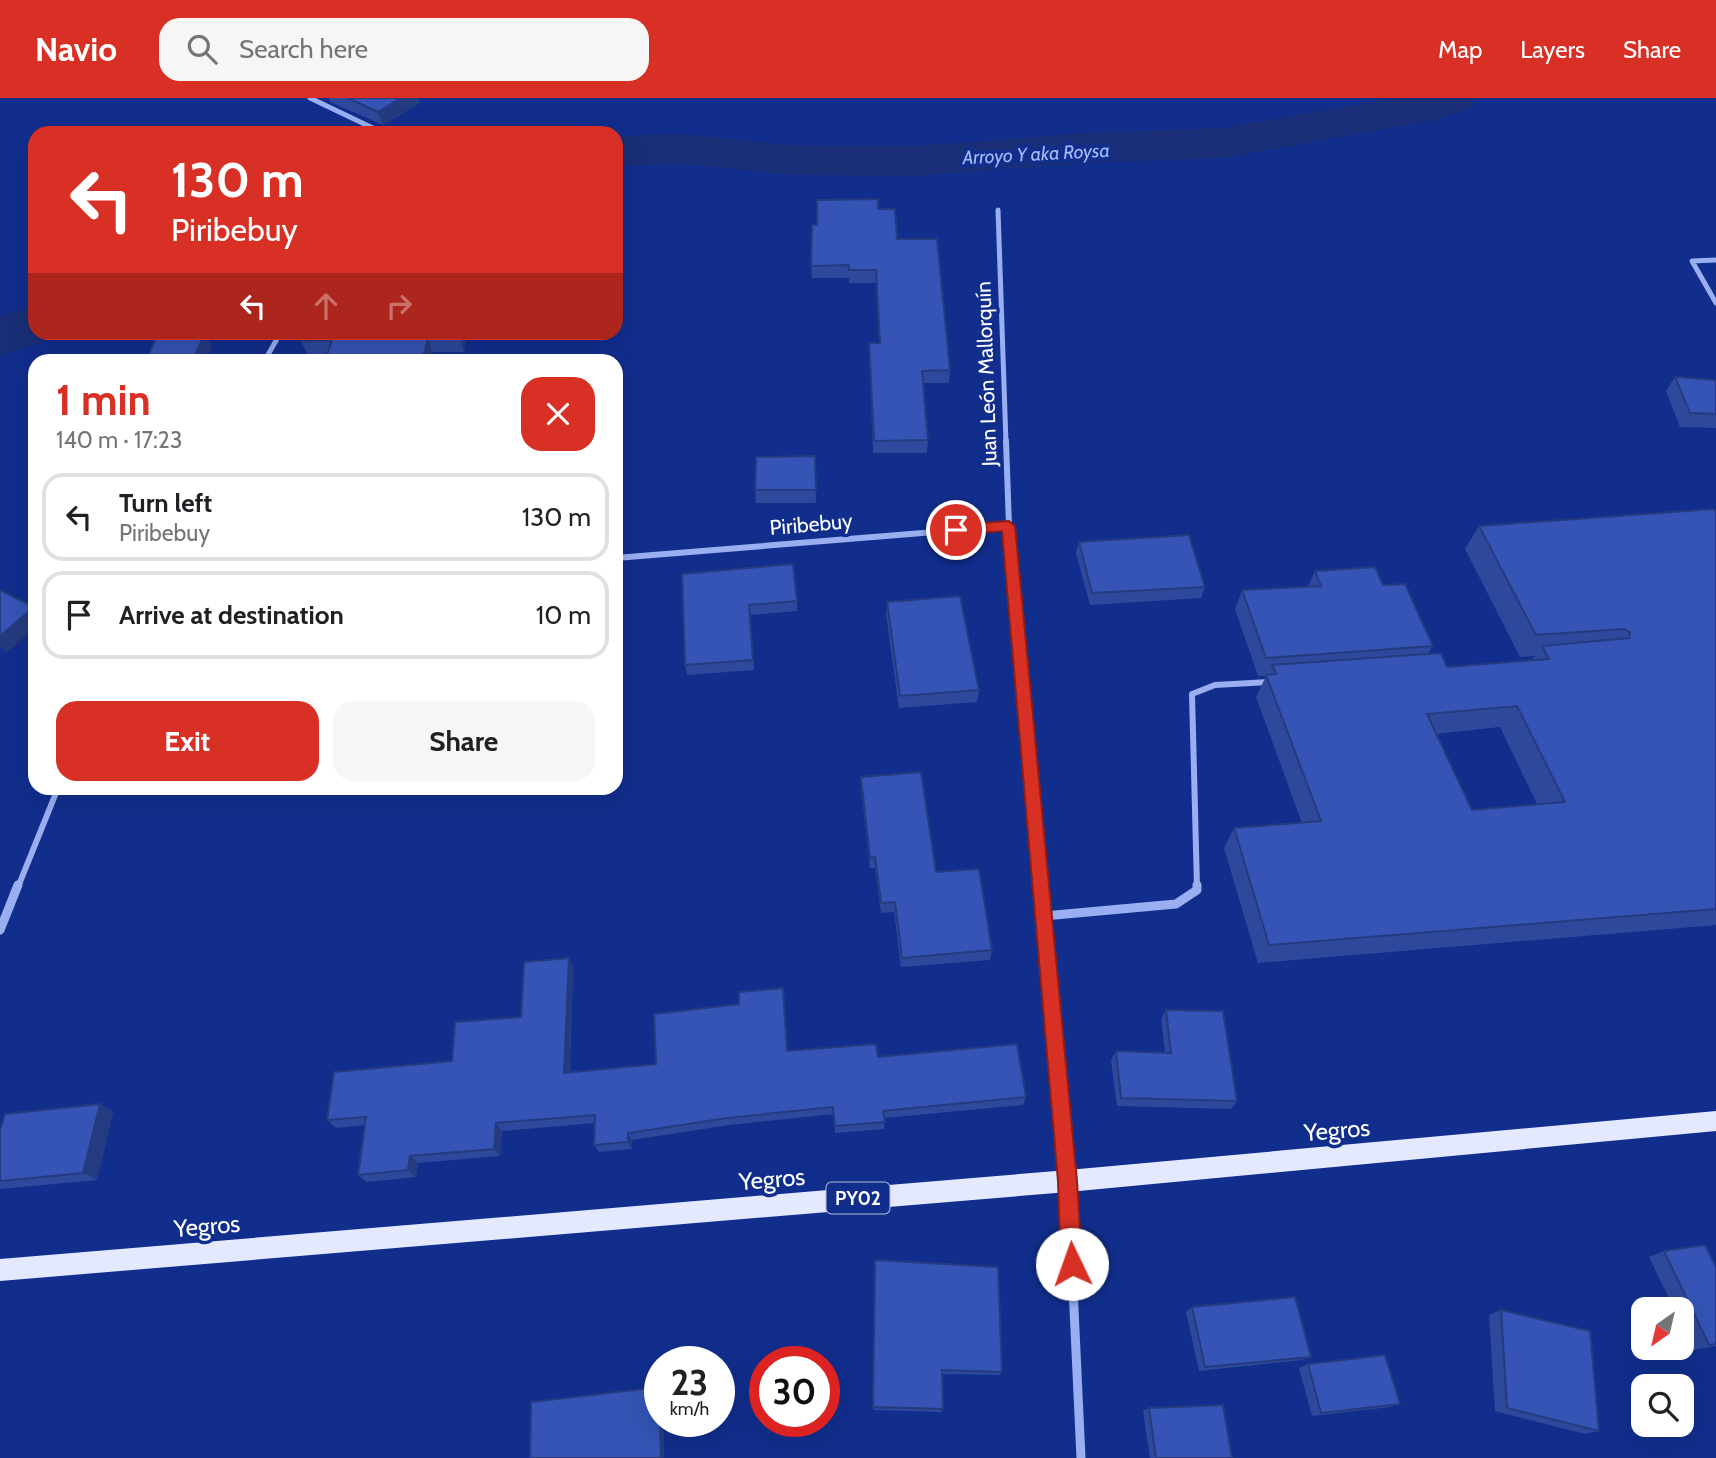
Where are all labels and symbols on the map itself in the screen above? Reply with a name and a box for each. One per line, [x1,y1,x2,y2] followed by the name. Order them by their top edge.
[961,139,1110,169] water label: Arroyo Y aka Roysa
[970,281,1002,468] street label: Juan León Mallorquín
[926,500,986,560] pin
[769,508,854,540] street label: Piribebuy
[1302,1113,1371,1147] street label: Yegros
[737,1162,806,1196] street label: Yegros
[826,1182,890,1214] road number: PY02
[172,1209,241,1243] street label: Yegros
[1035,1227,1109,1301] position arrow
[1631,1297,1694,1360] north arrow
[749,1346,840,1437] speed limit sign: 30

